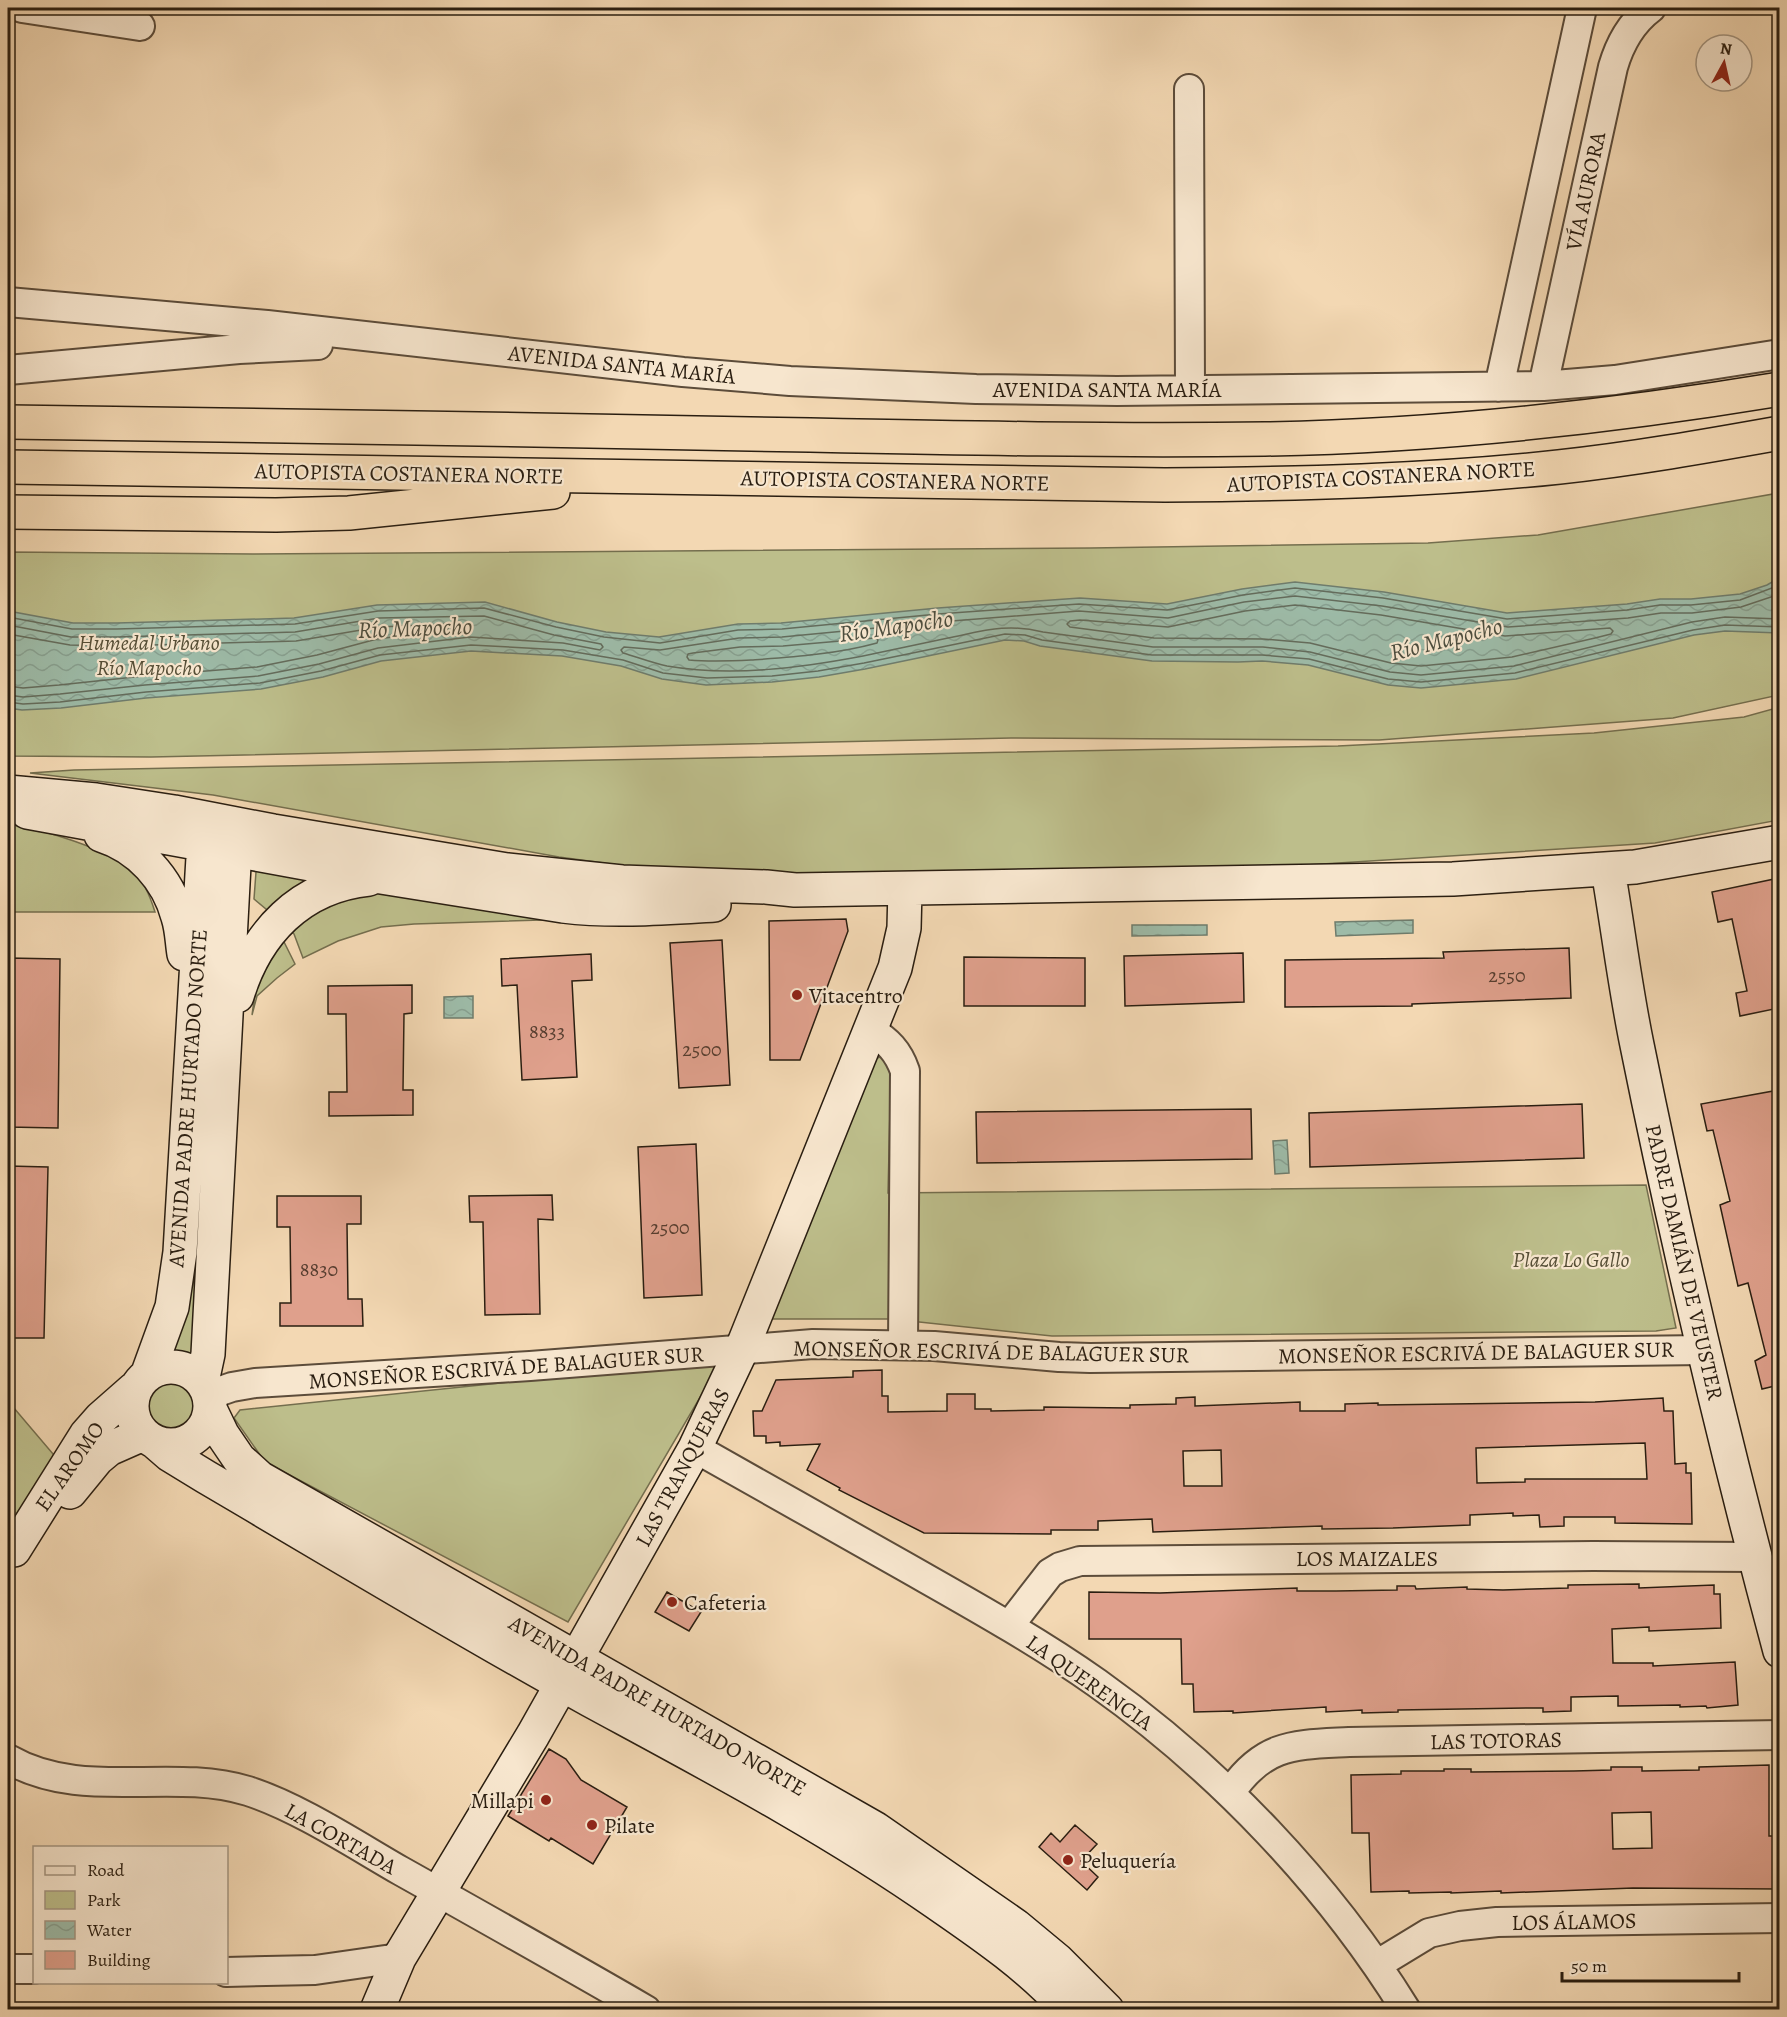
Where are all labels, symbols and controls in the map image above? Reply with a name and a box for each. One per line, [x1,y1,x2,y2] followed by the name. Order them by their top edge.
[1694,33,1754,93] north arrow
[1719,37,1734,61] text: N
[1559,128,1613,254] street label: VÍA AURORA
[506,338,738,392] street label: AVENIDA SANTA MARÍA
[992,375,1222,405] street label: AVENIDA SANTA MARÍA
[1225,454,1536,500] street label: AUTOPISTA COSTANERA NORTE
[253,456,564,492] street label: AUTOPISTA COSTANERA NORTE
[739,463,1050,499] street label: AUTOPISTA COSTANERA NORTE
[837,602,955,650] water label: Río Mapocho
[357,610,473,646] water label: Río Mapocho
[1386,610,1506,668] water label: Río Mapocho
[78,628,220,683] park label: Humedal Urbano Río Mapocho
[161,928,215,1269] street label: AVENIDA PADRE HURTADO NORTE
[1488,962,1526,989] house number: 2550
[808,981,903,1011] place label: Vitacentro
[790,988,804,1002] marker: Vitacentro
[529,1018,565,1045] house number: 8833
[682,1036,722,1063] house number: 2500
[1638,1121,1731,1404] street label: PADRE DAMIÁN DE VEUSTER
[650,1214,690,1241] house number: 2500
[1513,1245,1630,1275] park label: Plaza Lo Gallo
[300,1256,338,1283] house number: 8830
[793,1334,1190,1370] street label: MONSEÑOR ESCRIVÁ DE BALAGUER SUR
[1278,1335,1675,1371] street label: MONSEÑOR ESCRIVÁ DE BALAGUER SUR
[307,1339,705,1397] street label: MONSEÑOR ESCRIVÁ DE BALAGUER SUR
[628,1383,737,1552] street label: LAS TRANQUERAS
[28,1416,112,1518] street label: EL AROMO
[1296,1544,1438,1574] street label: LOS MAIZALES
[684,1588,767,1618] place label: Cafeteria
[665,1595,679,1609] marker: Cafeteria
[502,1608,812,1804] street label: AVENIDA PADRE HURTADO NORTE
[1020,1628,1160,1738] street label: LA QUERENCIA
[1430,1725,1562,1757] street label: LAS TOTORAS
[471,1786,534,1816] place label: Millapi
[539,1793,553,1807] marker: Millapi
[279,1796,403,1882] street label: LA CORTADA
[604,1811,655,1841] place label: Pilate
[585,1818,599,1832] marker: Pilate
[33,1846,228,1984] legend
[1080,1846,1177,1876] place label: Peluquería
[1061,1853,1075,1867] marker: Peluquería
[87,1858,125,1882] text: Road
[87,1888,121,1912] text: Park
[1511,1906,1637,1938] street label: LOS ÁLAMOS
[86,1918,132,1942] text: Water
[1562,1945,1739,1983] scale bar
[87,1948,151,1972] text: Building
[1571,1954,1607,1978] text: 50 m

